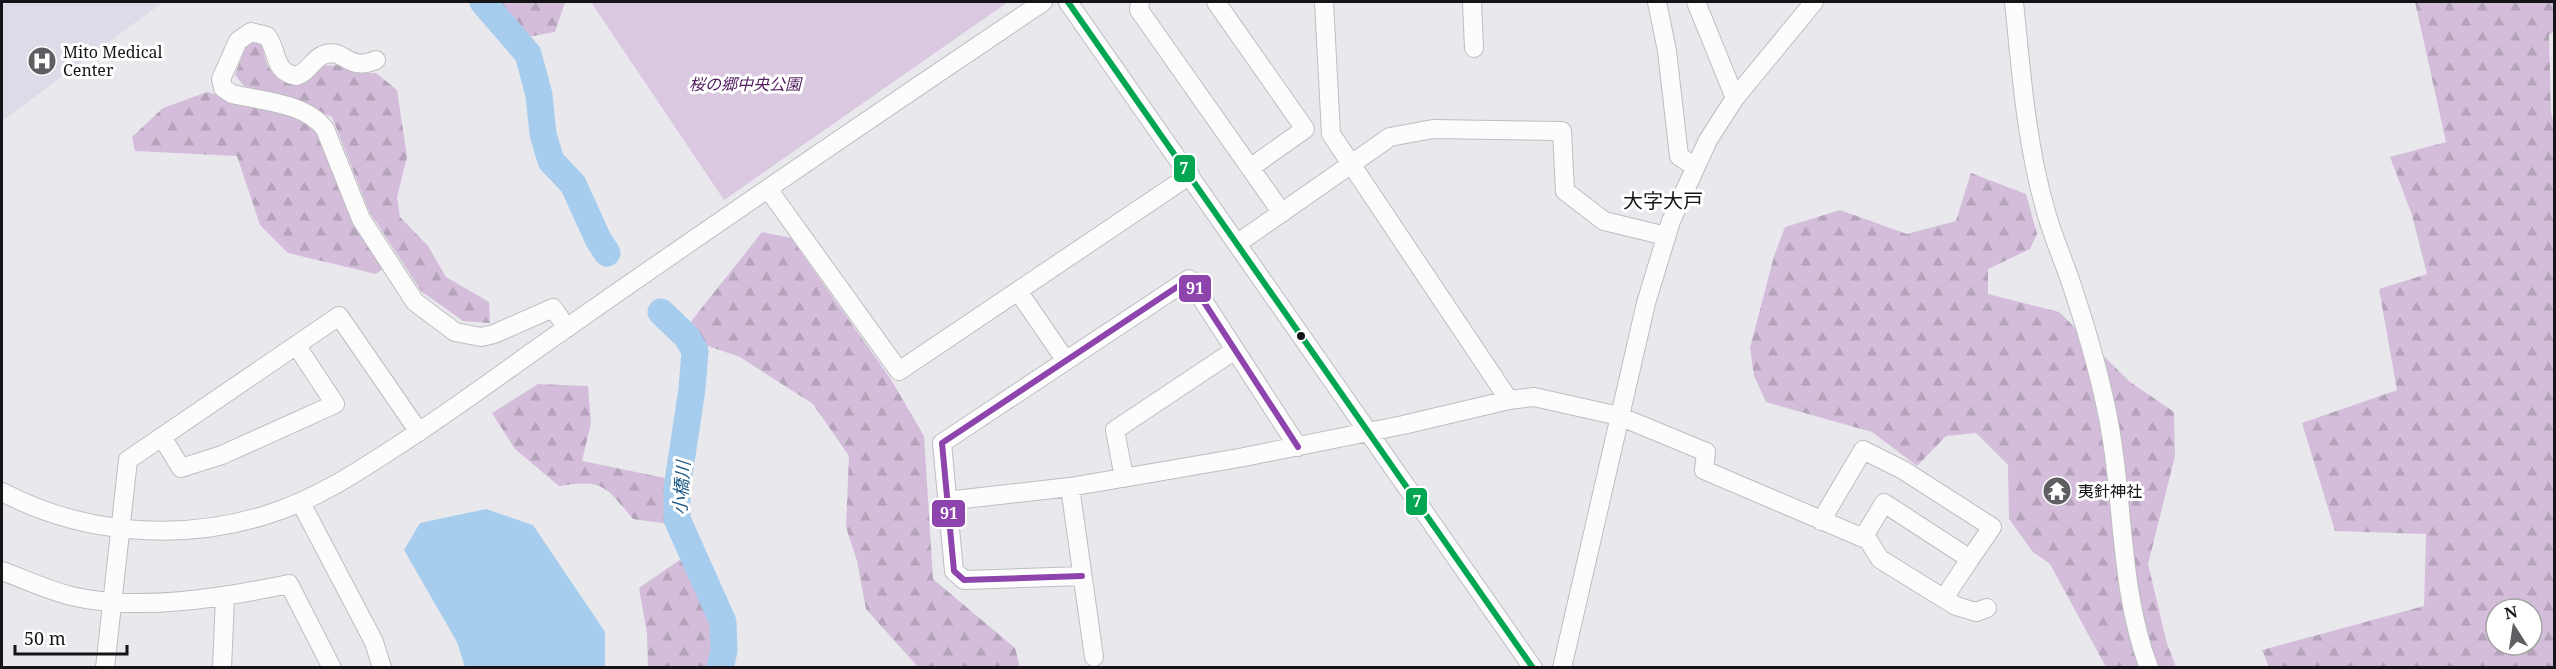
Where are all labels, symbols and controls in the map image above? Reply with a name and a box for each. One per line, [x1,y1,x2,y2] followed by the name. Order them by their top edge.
[63,41,163,81] place label: Mito Medical Center
[26,45,58,77] hospital icon: Mito Medical Center
[689,73,803,95] park label: 桜の郷中央公園
[1173,154,1196,183] line badge: 7
[1179,157,1189,179] text: 7
[1623,187,1703,214] district label: 大字大戸
[1178,274,1212,303] line badge: 91
[1186,277,1204,299] text: 91
[1295,330,1307,342] unlabelled marker
[667,458,695,516] water label: 小橋川
[2041,475,2073,507] temple icon: 夷針神社
[2078,480,2142,502] place label: 夷針神社
[1405,487,1428,516] line badge: 7
[1412,490,1422,512] text: 7
[931,499,966,528] line badge: 91
[940,502,958,524] text: 91
[2484,597,2544,657] north arrow
[2502,600,2520,624] text: N
[15,618,128,656] scale bar
[24,626,66,650] text: 50 m

